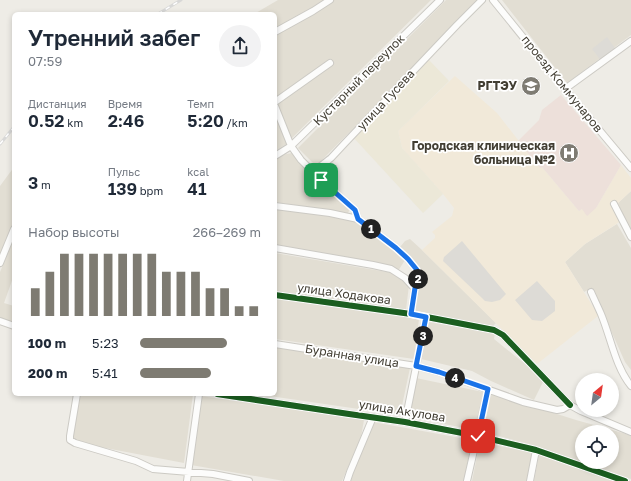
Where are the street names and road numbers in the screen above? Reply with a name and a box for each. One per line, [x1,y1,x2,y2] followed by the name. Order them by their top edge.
[310,31,408,128] street label: Кустарный переулок
[519,32,606,135] street label: проезд Коммунаров
[354,66,418,133] street label: улица Гусева
[296,280,392,308] street label: улица Ходакова
[304,341,400,370] street label: Буранная улица
[358,396,446,425] street label: улица Акулова

